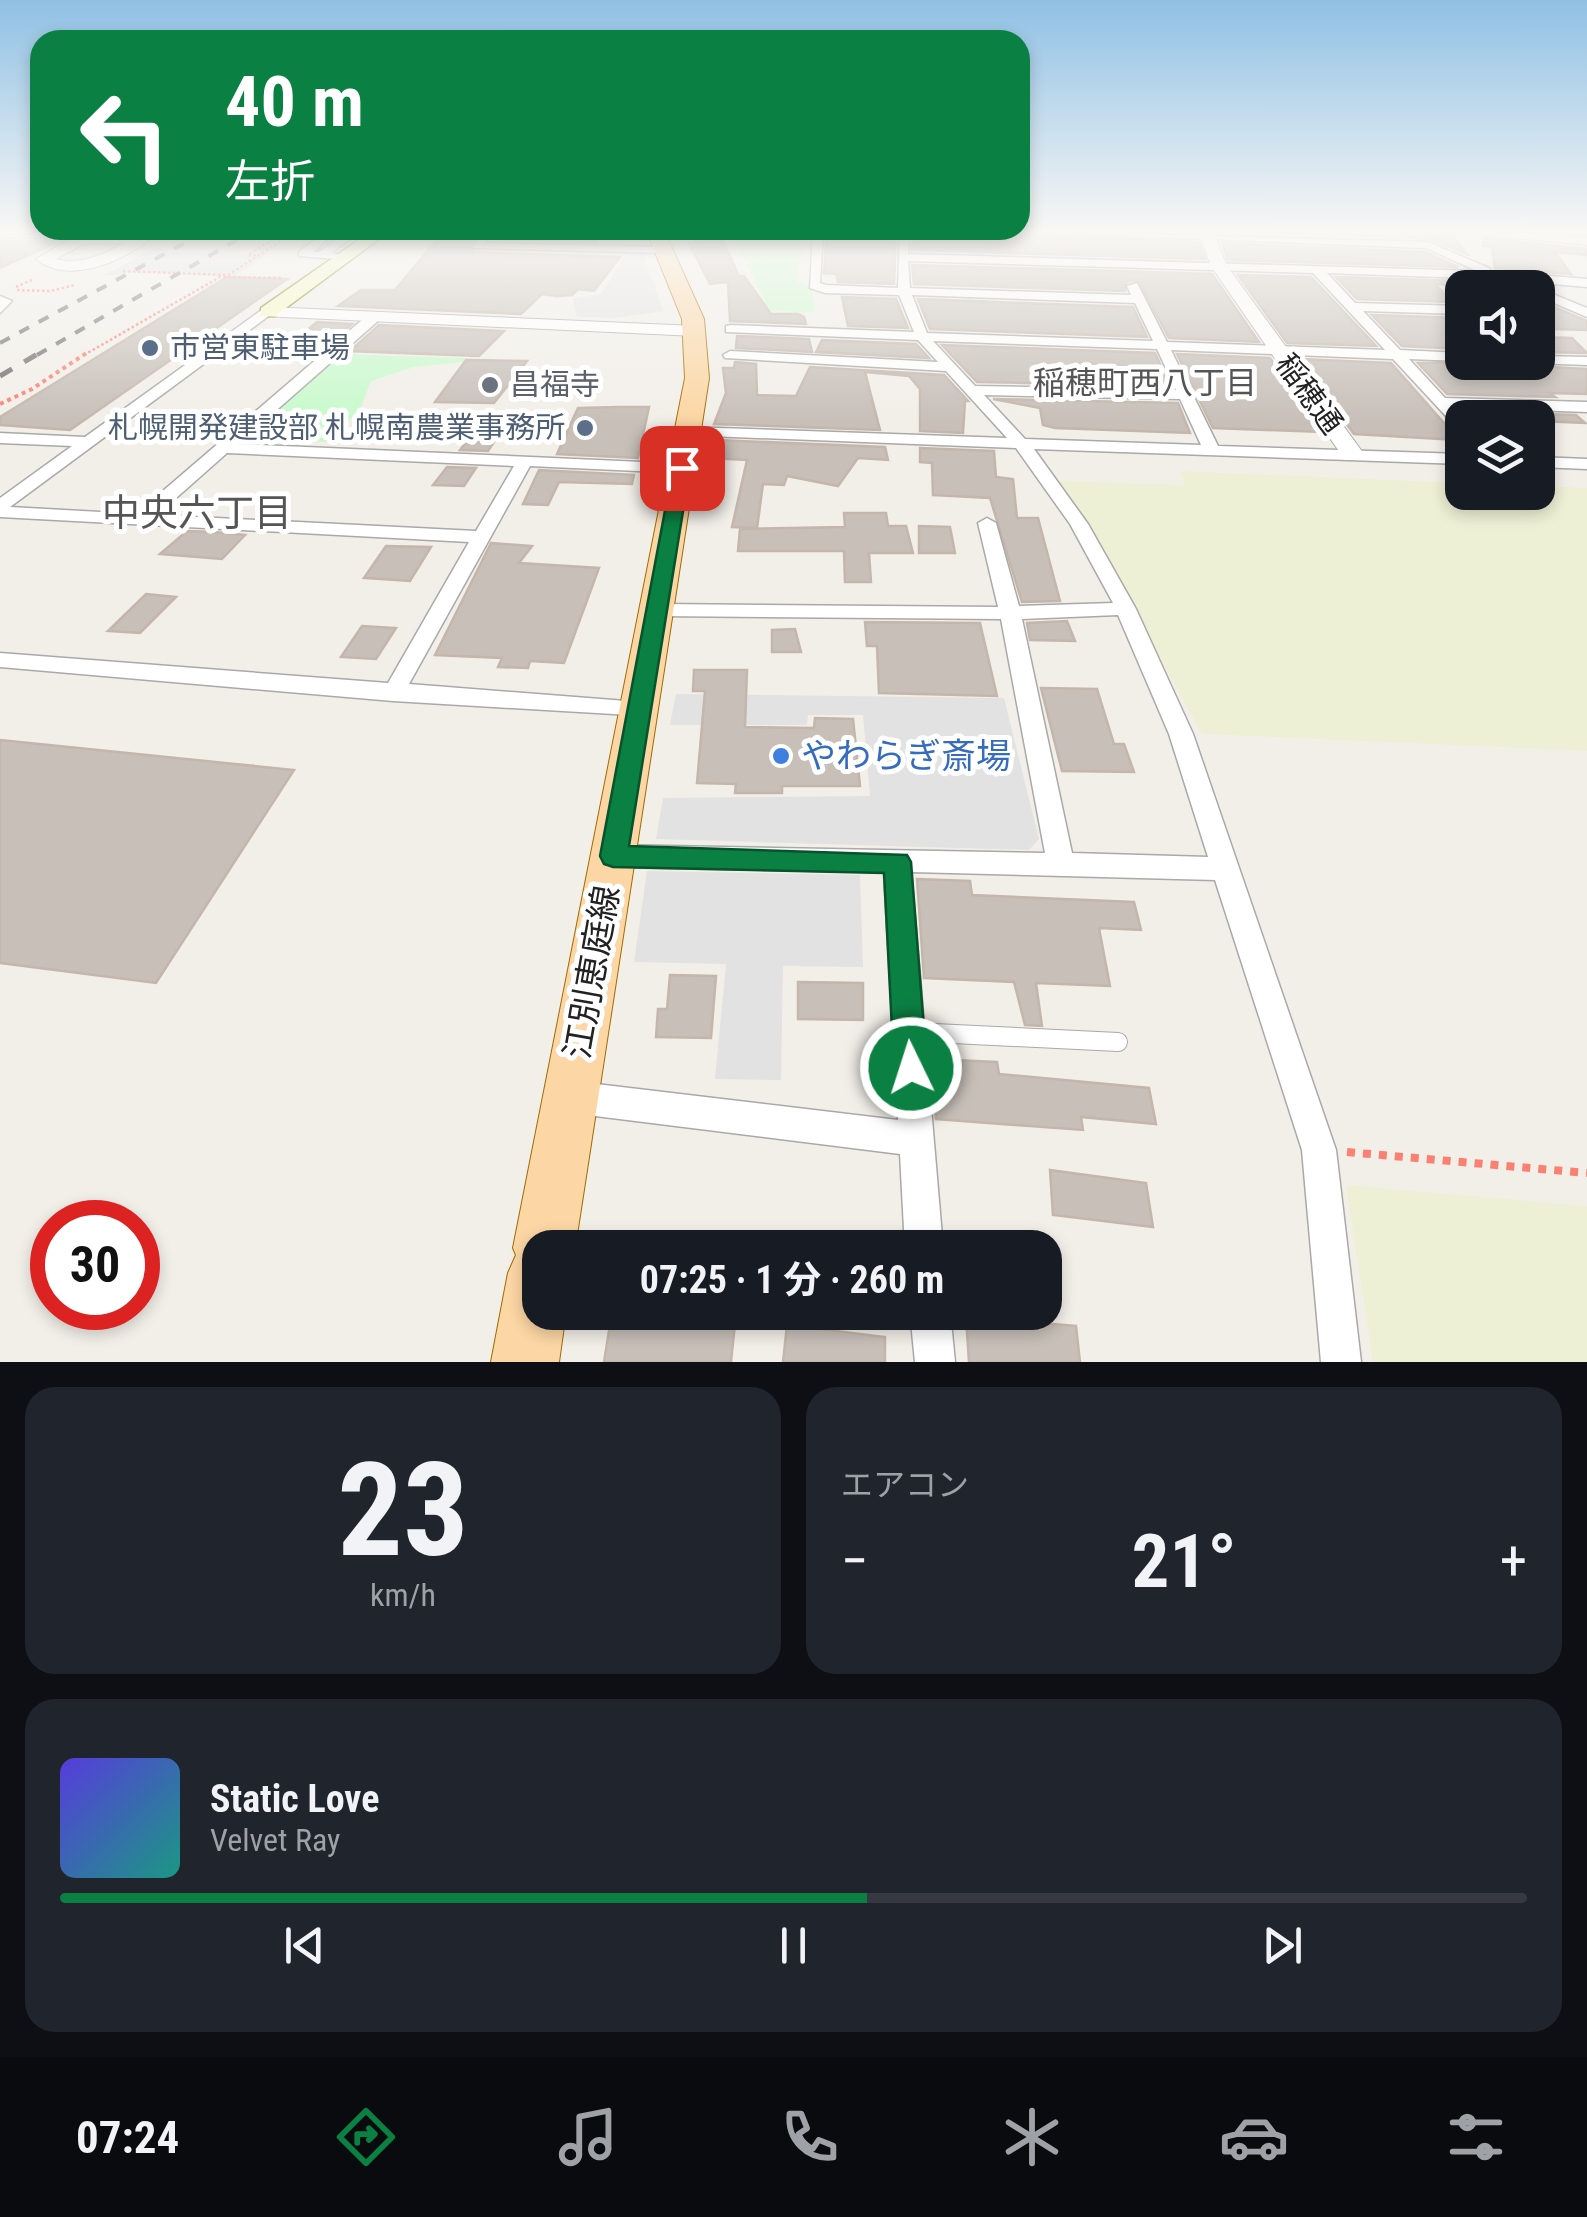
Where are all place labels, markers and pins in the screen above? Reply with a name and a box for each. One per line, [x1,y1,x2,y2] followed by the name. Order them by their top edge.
[170,330,350,365] place label: 市営東駐車場
[139,337,161,359] marker: 市営東駐車場
[510,367,600,402] place label: 昌福寺
[479,374,501,396] marker: 昌福寺
[108,410,565,445] place label: 札幌開発建設部 札幌南農業事務所
[574,417,596,439] marker: 札幌開発建設部 札幌南農業事務所
[640,426,725,511] pin
[801,736,1011,777] place label: やわらぎ斎場
[770,745,792,767] marker: やわらぎ斎場

